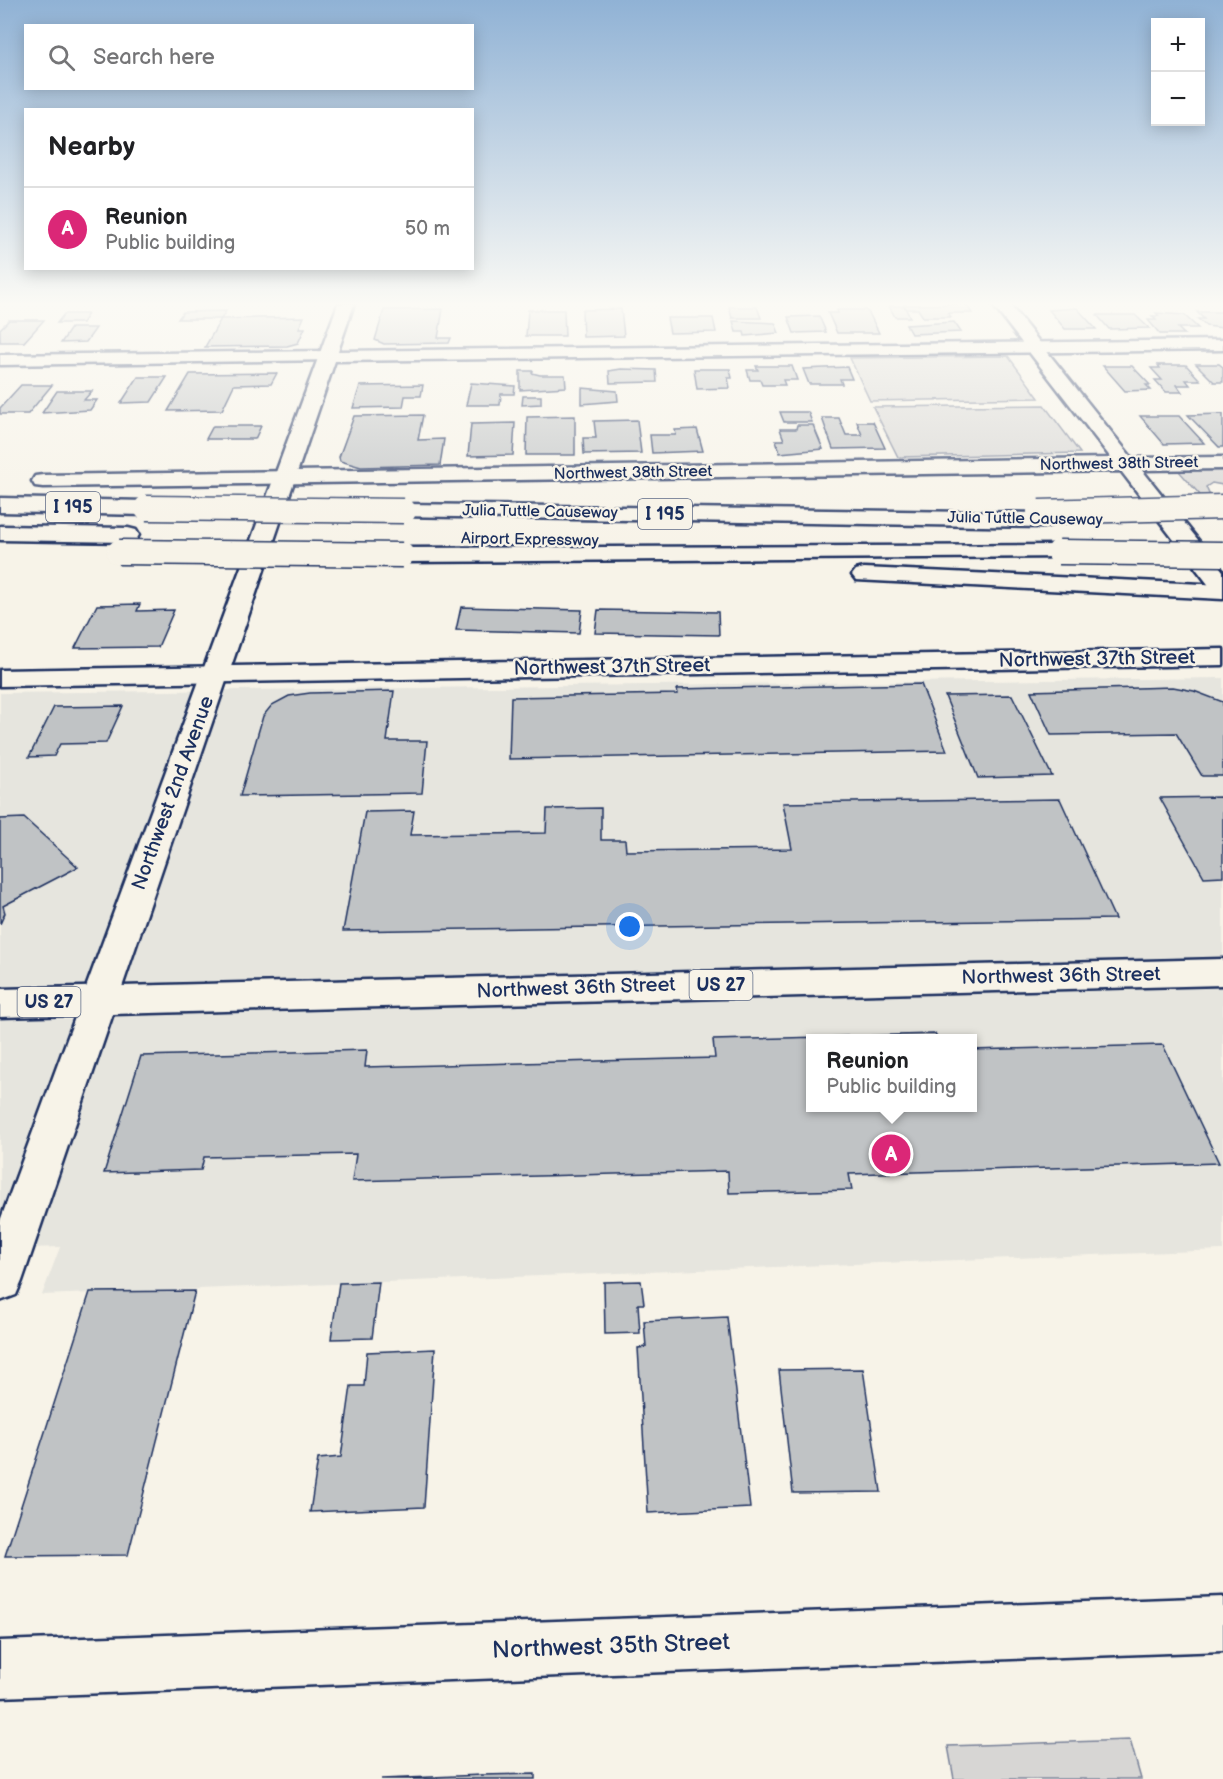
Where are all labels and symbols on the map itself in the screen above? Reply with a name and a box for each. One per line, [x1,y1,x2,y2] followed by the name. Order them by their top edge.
[1039,453,1199,475] street label: Northwest 38th Street
[553,462,713,484] street label: Northwest 38th Street
[46,492,100,522] road number: I 195
[638,499,692,529] road number: I 195
[462,501,619,523] street label: Julia Tuttle Causeway
[947,508,1104,530] street label: Julia Tuttle Causeway
[461,529,600,551] street label: Airport Expressway
[998,645,1196,673] street label: Northwest 37th Street
[513,653,711,681] street label: Northwest 37th Street
[127,693,219,893] street label: Northwest 2nd Avenue
[615,912,644,941] your location
[961,962,1161,990] street label: Northwest 36th Street
[690,970,752,1000] road number: US 27
[476,973,676,1003] street label: Northwest 36th Street
[17,987,80,1017] road number: US 27
[872,1132,910,1176] pin: A
[492,1627,731,1665] street label: Northwest 35th Street

